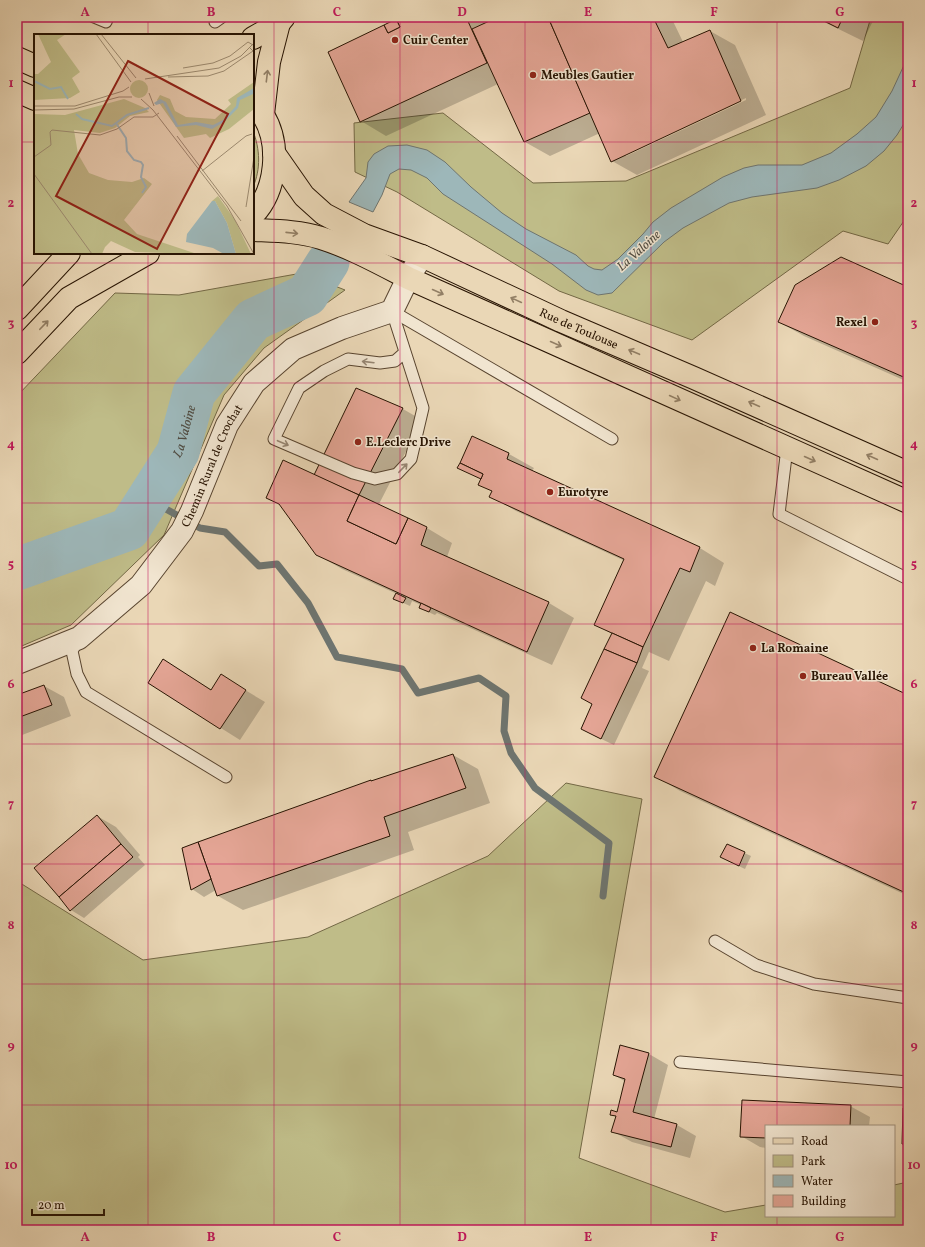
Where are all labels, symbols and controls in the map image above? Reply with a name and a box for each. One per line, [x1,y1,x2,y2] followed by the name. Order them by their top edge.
[80,4,90,22] text: A
[207,4,216,22] text: B
[333,4,341,22] text: C
[457,4,467,22] text: D
[584,4,592,22] text: E
[710,4,718,22] text: F
[835,4,845,22] text: G
[403,33,469,49] place label: Cuir Center
[34,34,254,254] inset map
[390,35,400,45] marker: Cuir Center
[541,68,634,84] place label: Meubles Gautier
[264,70,271,83] one-way arrow
[528,70,538,80] marker: Meubles Gautier
[8,75,14,93] text: 1
[911,75,917,93] text: 1
[8,195,15,213] text: 2
[911,195,918,213] text: 2
[614,227,665,276] water label: La Valoine
[285,229,298,237] one-way arrow
[431,288,443,296] one-way arrow
[510,296,522,303] one-way arrow
[536,305,621,354] street label: Rue de Toulouse
[8,315,15,333] text: 3
[836,315,867,331] place label: Rexel
[911,315,918,333] text: 3
[870,317,880,327] marker: Rexel
[39,320,49,330] one-way arrow
[550,341,562,348] one-way arrow
[629,348,641,356] one-way arrow
[362,358,375,366] one-way arrow
[669,395,681,402] one-way arrow
[748,400,760,407] one-way arrow
[178,402,247,530] street label: Chemin Rural de Crochat
[170,403,201,462] water label: La Valoine
[366,435,451,451] place label: E.Leclerc Drive
[7,436,15,454] text: 4
[910,436,918,454] text: 4
[353,437,363,447] marker: E.Leclerc Drive
[276,440,288,447] one-way arrow
[867,453,879,460] one-way arrow
[804,455,816,463] one-way arrow
[398,463,408,473] one-way arrow
[558,485,608,501] place label: Eurotyre
[545,487,555,497] marker: Eurotyre
[8,556,14,574] text: 5
[911,556,917,574] text: 5
[761,641,828,657] place label: La Romaine
[748,643,758,653] marker: La Romaine
[811,669,888,685] place label: Bureau Vallée
[798,671,808,681] marker: Bureau Vallée
[7,676,15,694] text: 6
[910,676,918,694] text: 6
[8,796,14,814] text: 7
[911,796,917,814] text: 7
[7,917,15,935] text: 8
[910,917,918,935] text: 8
[7,1037,15,1055] text: 9
[910,1037,918,1055] text: 9
[765,1125,895,1217] legend
[801,1134,828,1150] text: Road
[801,1154,826,1170] text: Park
[4,1157,18,1175] text: 10
[907,1157,921,1175] text: 10
[801,1174,833,1190] text: Water
[32,1191,104,1217] scale bar
[801,1194,846,1210] text: Building
[38,1198,65,1214] text: 20 m
[80,1229,90,1247] text: A
[207,1229,216,1247] text: B
[333,1229,341,1247] text: C
[457,1229,467,1247] text: D
[584,1229,592,1247] text: E
[710,1229,718,1247] text: F
[835,1229,845,1247] text: G

